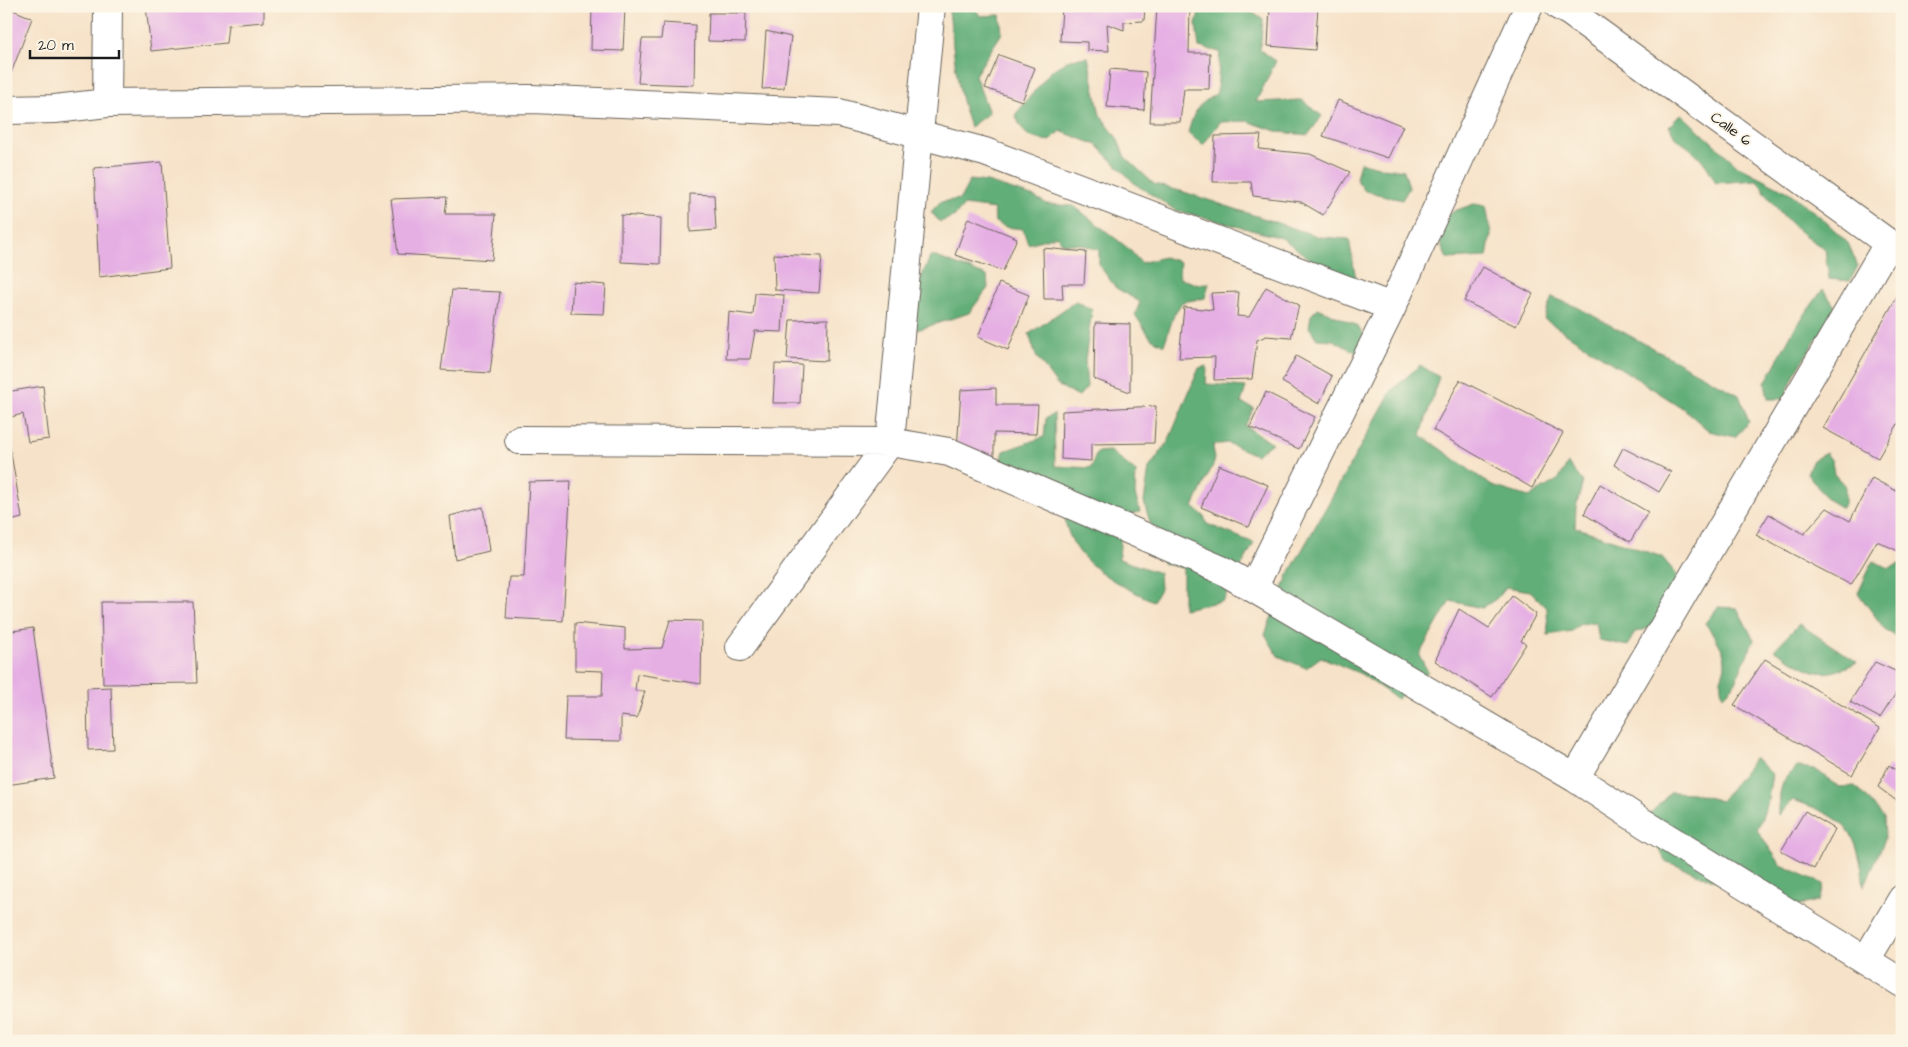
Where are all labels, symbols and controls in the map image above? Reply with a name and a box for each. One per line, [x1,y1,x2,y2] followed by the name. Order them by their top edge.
[30,28,119,60] scale bar
[38,35,74,56] text: 20 m
[1706,107,1756,152] street label: Calle 6

